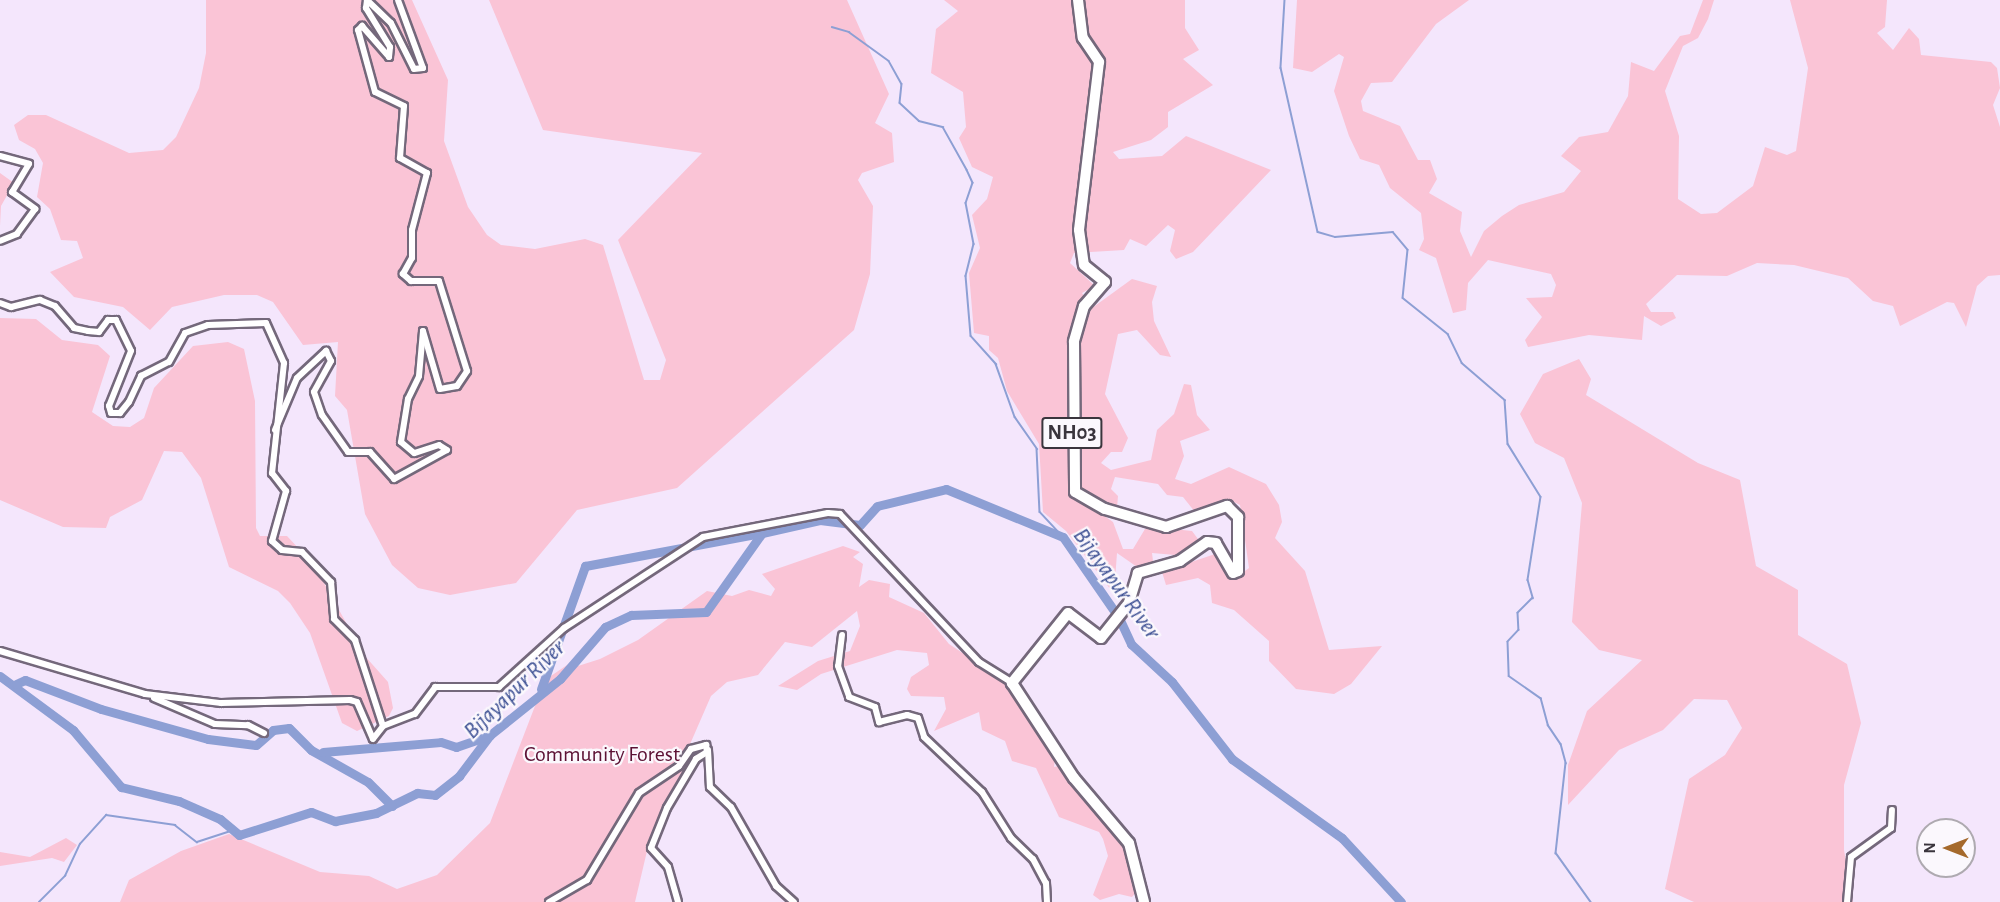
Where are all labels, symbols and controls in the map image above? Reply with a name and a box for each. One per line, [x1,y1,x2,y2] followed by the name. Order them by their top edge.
[1040,415,1104,451] road number: NH03
[1066,523,1166,645] water label: Bijayapur River
[458,634,572,746] water label: Bijayapur River
[524,742,680,768] park label: Community Forest
[1916,818,1976,878] north arrow
[1922,842,1938,854] text: N

